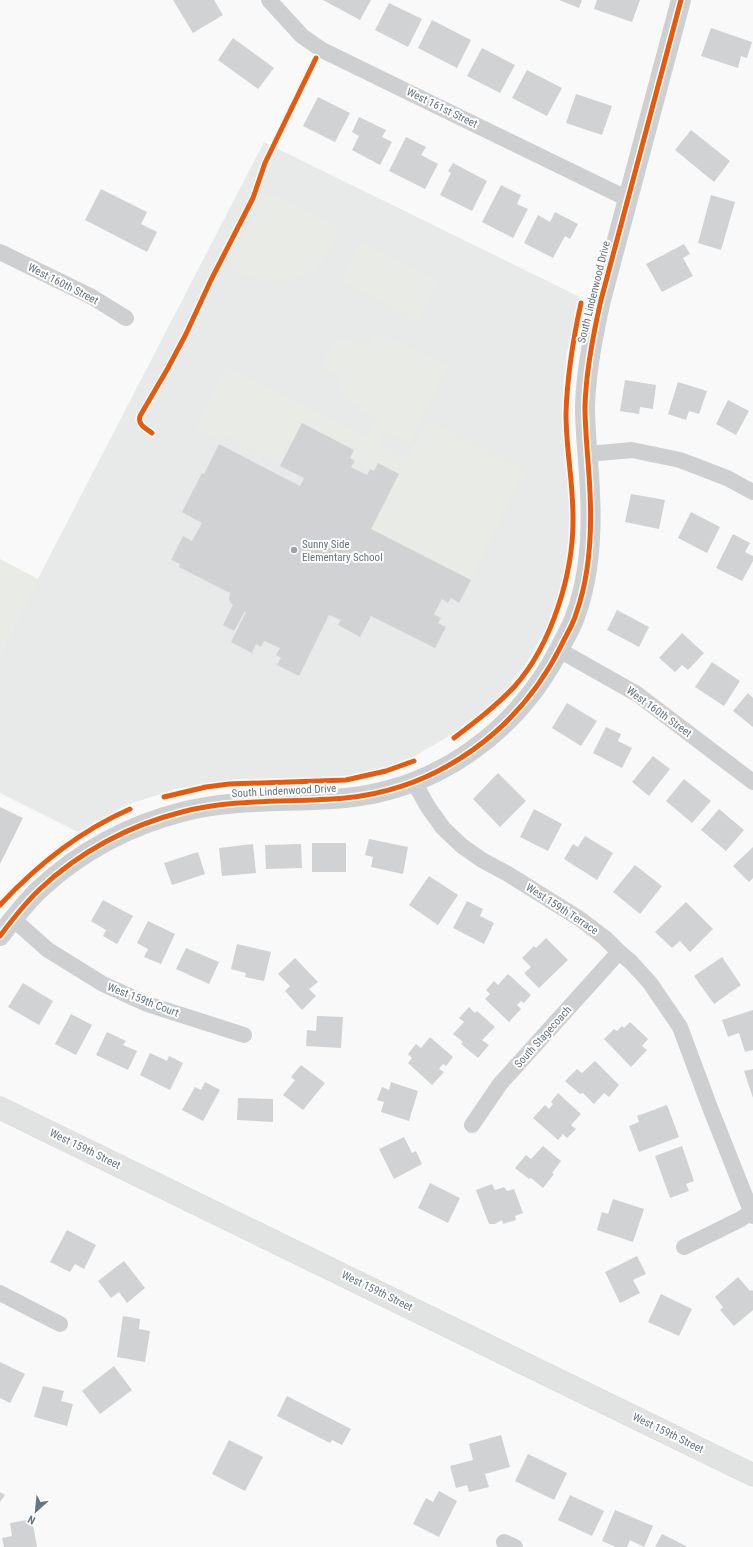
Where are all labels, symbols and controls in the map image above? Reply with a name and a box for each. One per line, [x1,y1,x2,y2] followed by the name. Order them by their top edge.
[405,85,479,131] street label: West 161st Street
[575,240,613,344] street label: South Lindenwood Drive
[26,261,100,307] street label: West 160th Street
[302,538,383,564] place label: Sunny Side Elementary School
[289,545,299,555] marker: Sunny Side Elementary School
[624,684,694,740] street label: West 160th Street
[231,782,337,800] street label: South Lindenwood Drive
[523,881,601,937] street label: West 159th Terrace
[105,980,181,1020] street label: West 159th Court
[512,1003,574,1071] street label: South Stagecoach
[47,1126,123,1172] street label: West 159th Street
[339,1268,415,1314] street label: West 159th Street
[630,1410,706,1456] street label: West 159th Street
[16,1491,56,1531] north arrow
[26,1512,38,1527] text: N

